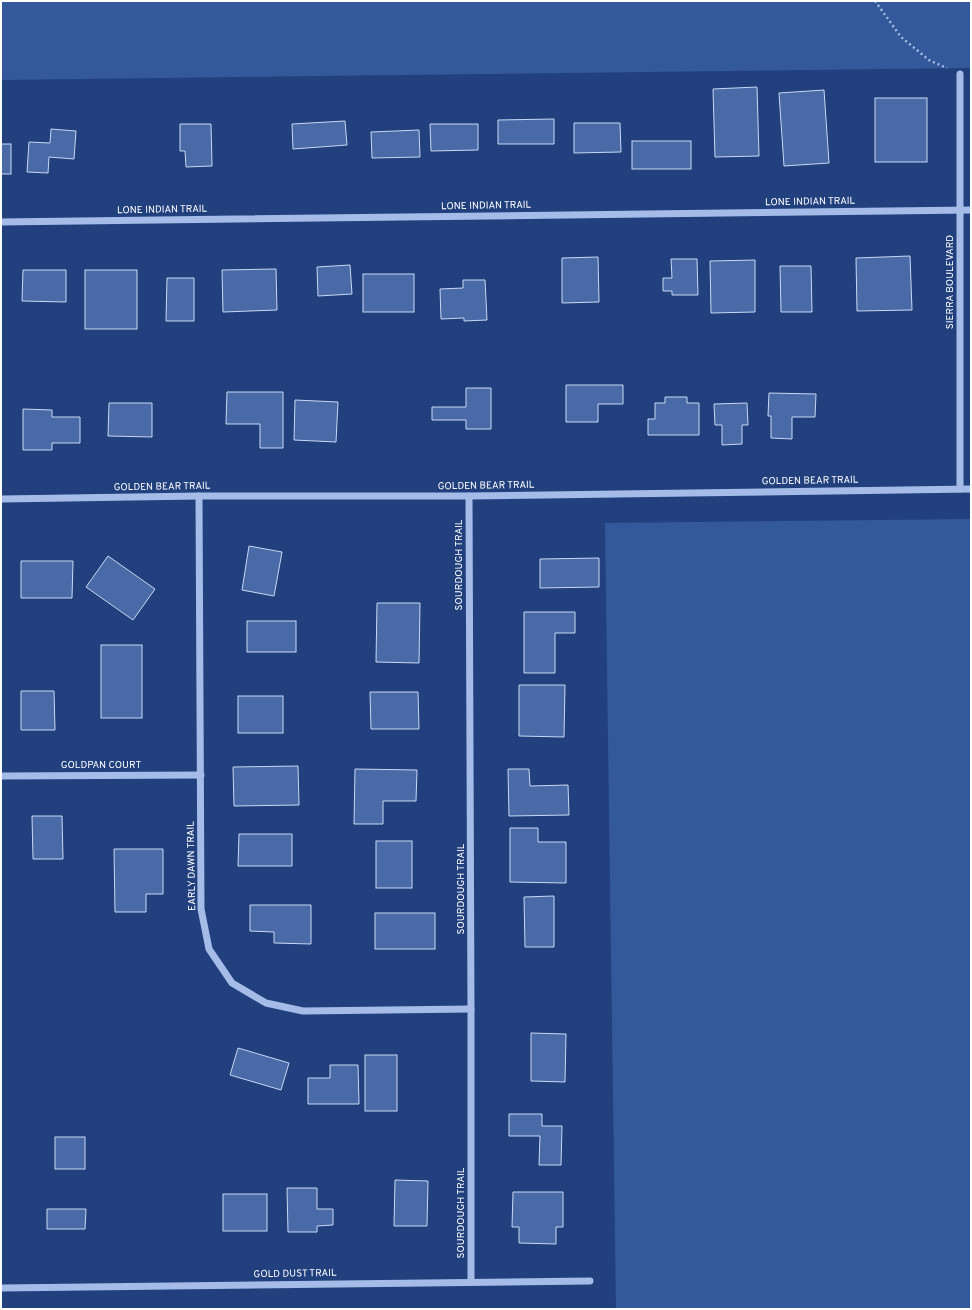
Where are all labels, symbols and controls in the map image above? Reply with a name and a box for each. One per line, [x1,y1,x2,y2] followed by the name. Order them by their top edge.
[765,195,856,209] street label: LONE INDIAN TRAIL
[441,199,532,213] street label: LONE INDIAN TRAIL
[117,203,208,217] street label: LONE INDIAN TRAIL
[944,235,957,329] street label: SIERRA BOULEVARD
[762,474,859,488] street label: GOLDEN BEAR TRAIL
[438,479,535,493] street label: GOLDEN BEAR TRAIL
[114,480,211,494] street label: GOLDEN BEAR TRAIL
[453,519,466,610] street label: SOURDOUGH TRAIL
[61,759,141,772] street label: GOLDPAN COURT
[185,821,199,911] street label: EARLY DAWN TRAIL
[455,843,468,934] street label: SOURDOUGH TRAIL
[455,1167,468,1258] street label: SOURDOUGH TRAIL
[253,1267,337,1281] street label: GOLD DUST TRAIL

